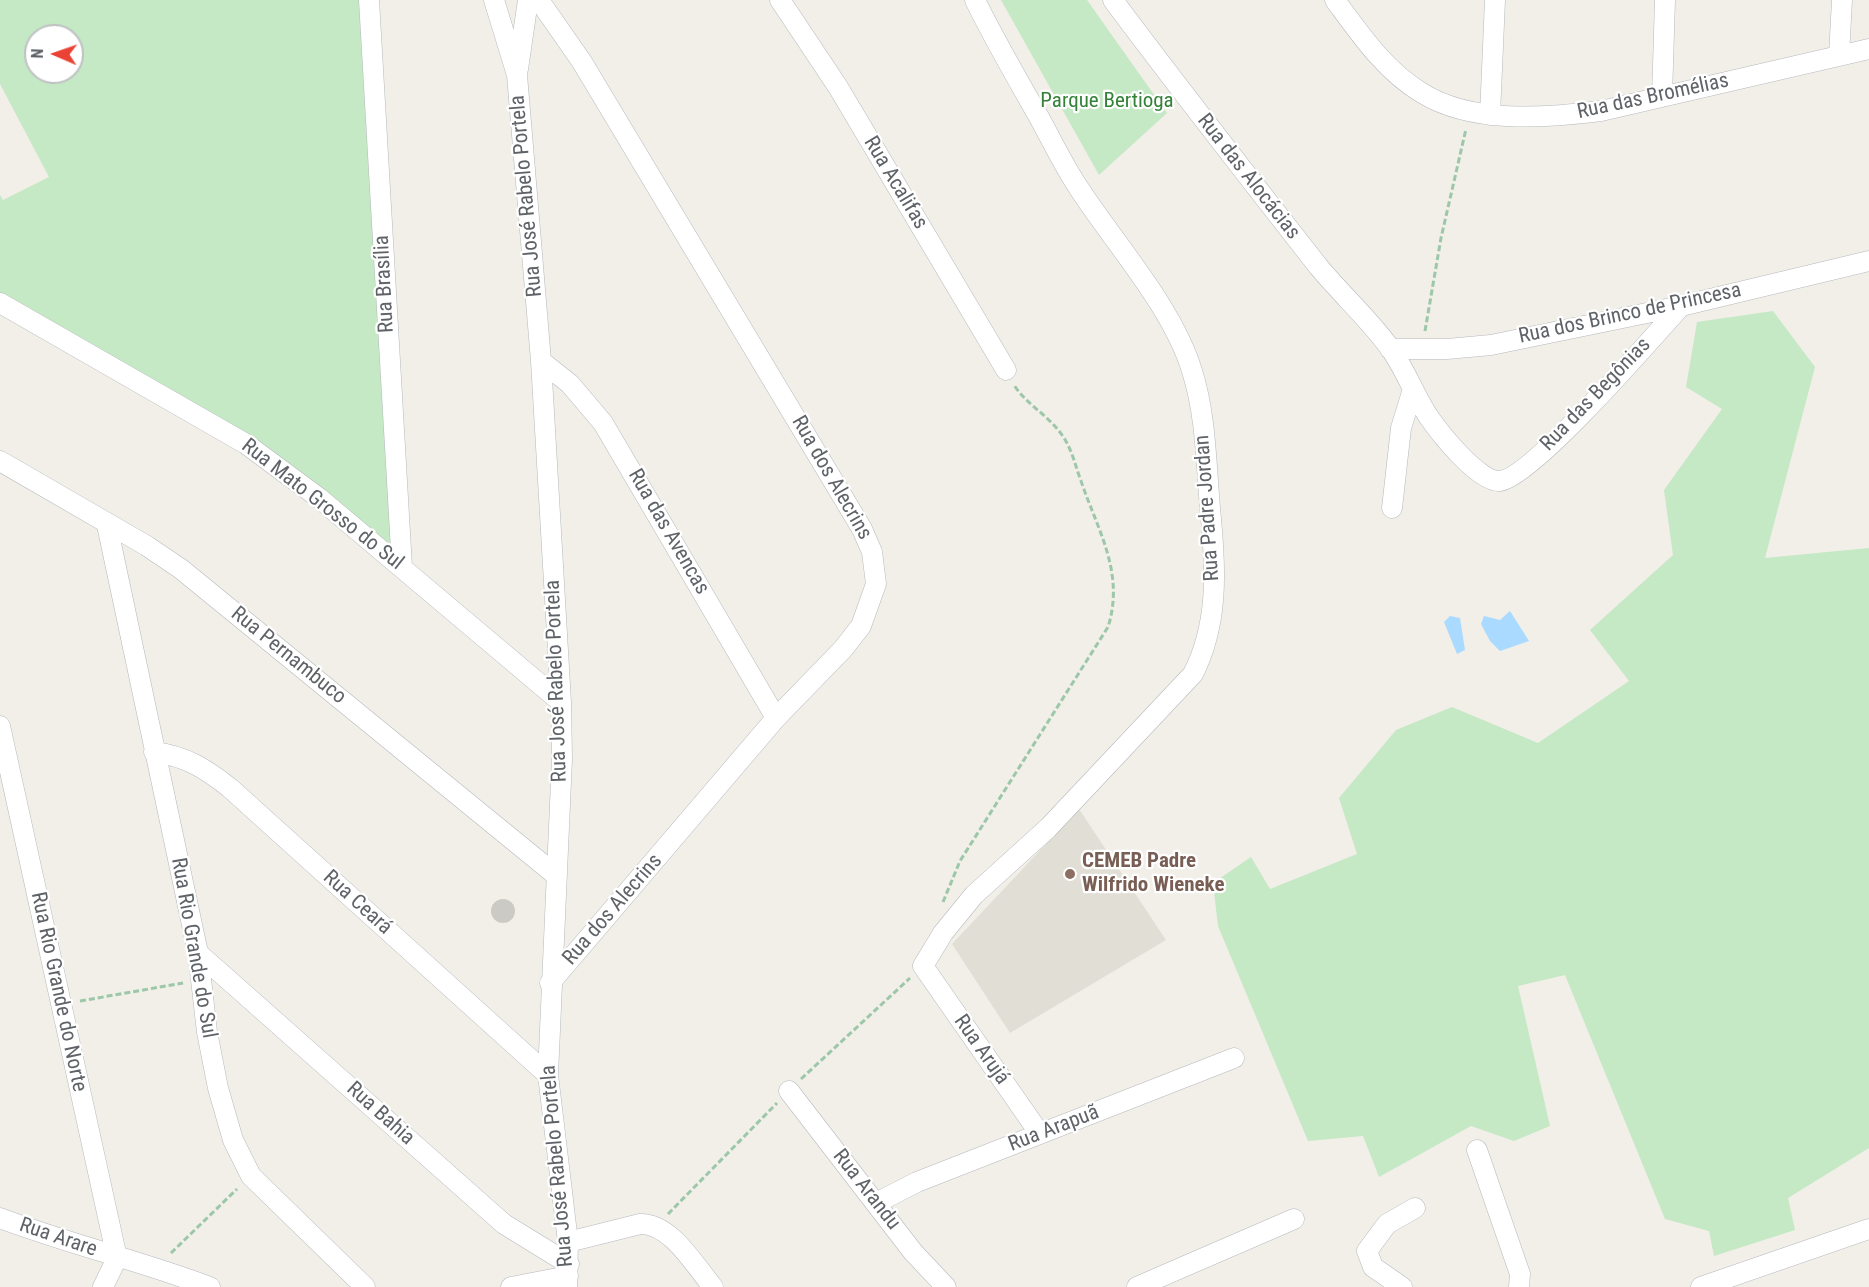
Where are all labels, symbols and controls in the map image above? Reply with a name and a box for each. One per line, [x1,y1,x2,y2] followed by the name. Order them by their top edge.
[24,24,84,84] north arrow
[28,48,47,59] text: N
[1575,69,1731,125] street label: Rua das Bromélias
[1040,89,1174,115] park label: Parque Bertioga
[506,94,548,298] street label: Rua José Rabelo Portela
[1191,109,1305,245] street label: Rua das Alocácias
[857,132,933,234] street label: Rua Acalifas
[370,234,400,334] street label: Rua Brasília
[1516,278,1744,350] street label: Rua dos Brinco de Princesa
[1536,333,1656,457] street label: Rua das Begônias
[785,412,877,544] street label: Rua dos Alecrins
[236,434,408,576] street label: Rua Mato Grosso do Sul
[1190,434,1226,582] street label: Rua Padre Jordan
[622,465,714,599] street label: Rua das Avencas
[541,579,573,783] street label: Rua José Rabelo Portela
[225,602,351,710] street label: Rua Pernambuco
[558,849,668,971] street label: Rua dos Alecrins
[1082,849,1224,899] place label: CEMEB Padre Wilfrido Wieneke
[165,856,221,1040] street label: Rua Rio Grande do Sul
[317,866,397,940] street label: Rua Ceará
[1063,867,1077,881] marker: CEMEB Padre Wilfrido Wieneke
[25,890,91,1094] street label: Rua Rio Grande do Norte
[948,1010,1014,1090] street label: Rua Arujá
[537,1064,579,1268] street label: Rua José Rabelo Portela
[341,1077,419,1151] street label: Rua Bahia
[1005,1100,1103,1158] street label: Rua Arapuã
[827,1145,905,1235] street label: Rua Arandu
[16,1213,100,1263] street label: Rua Arare

